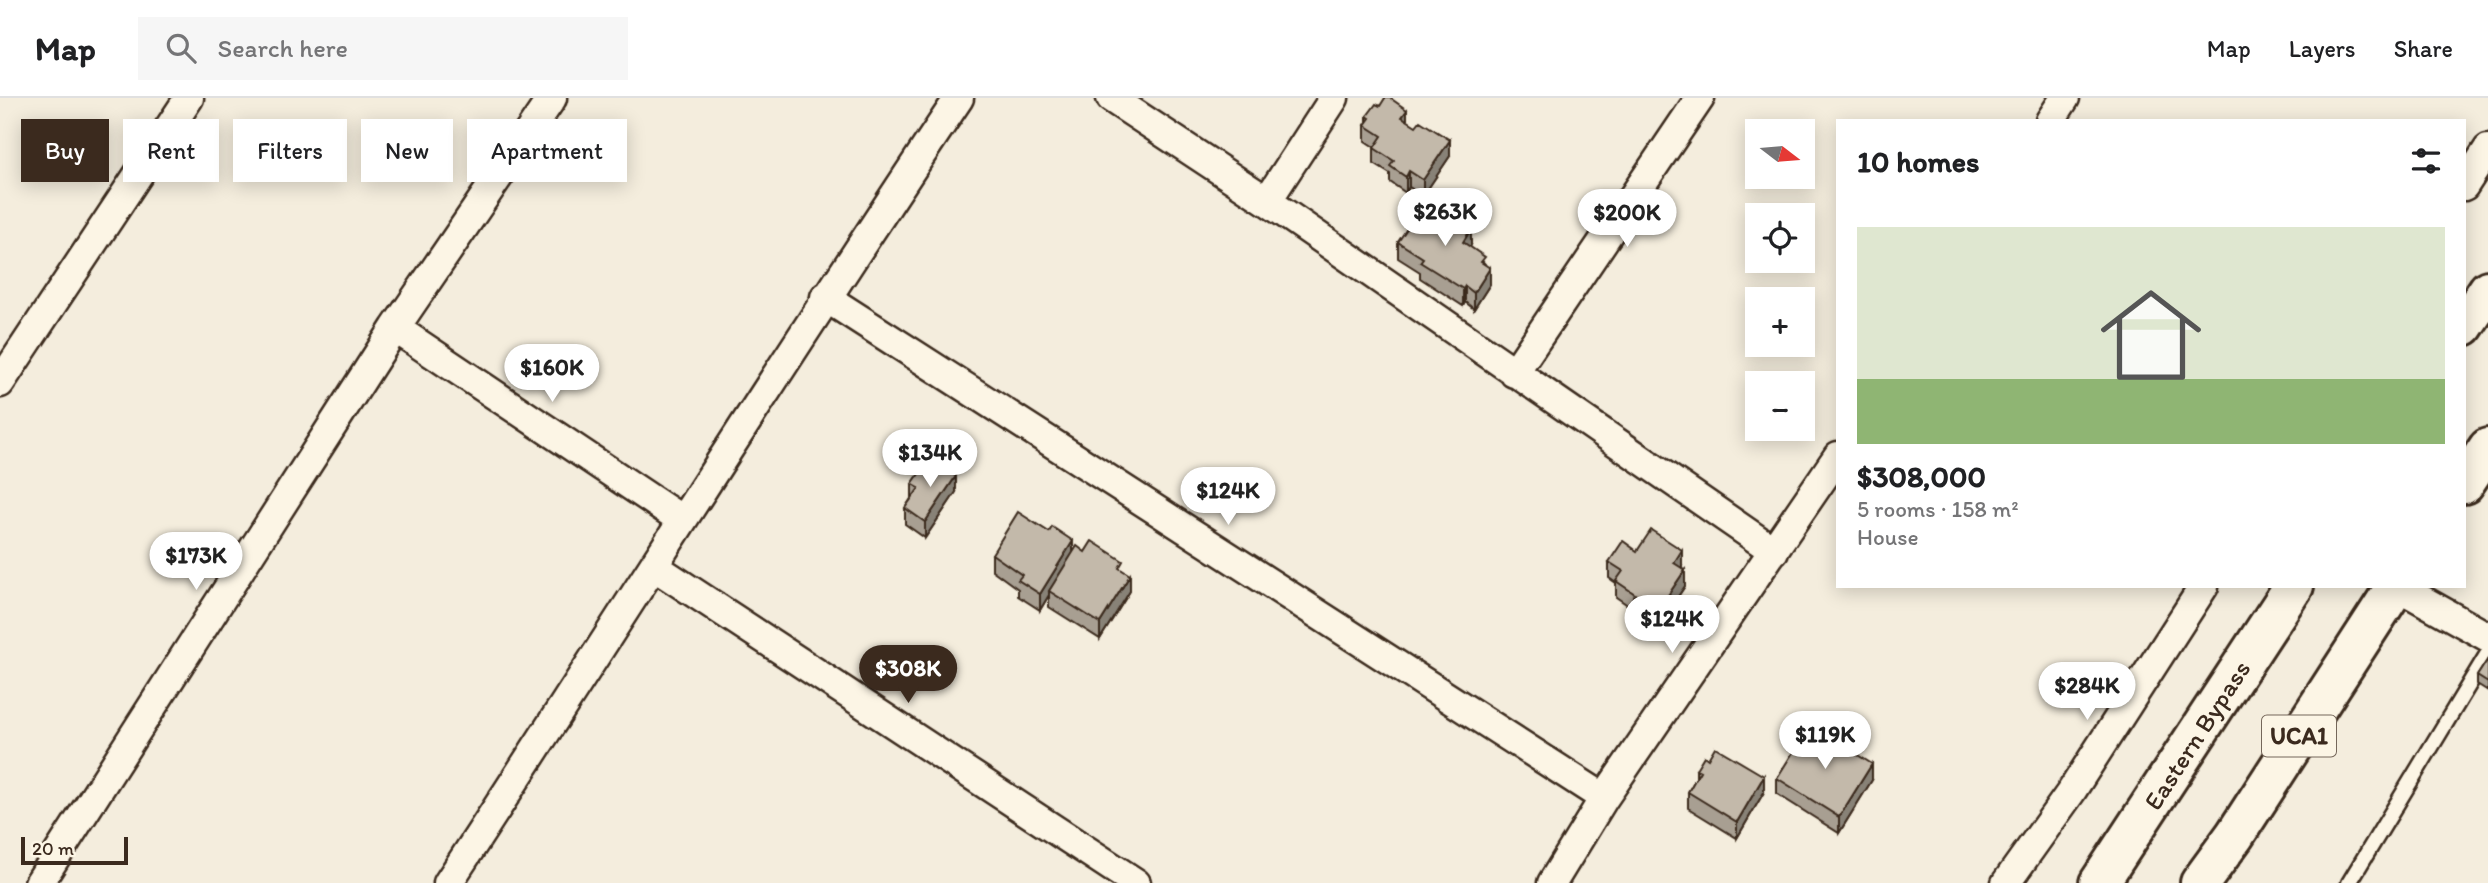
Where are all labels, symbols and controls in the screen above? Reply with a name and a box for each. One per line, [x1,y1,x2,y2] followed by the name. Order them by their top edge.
[138,17,628,80] search box
[35,29,96,68] text: Map
[162,29,200,67] icon: search
[218,32,348,64] text: Search here
[2207,34,2251,63] text: Map
[2289,34,2356,63] text: Layers
[2394,34,2453,63] text: Share
[21,119,109,182] chip: Buy
[123,119,219,182] chip: Rent
[233,119,347,182] chip: Filters
[361,119,453,182] chip: New
[467,119,627,182] chip: Apartment
[1745,119,1815,189] north arrow
[1745,119,1815,441] map controls
[2407,142,2445,180] icon: filters
[1857,143,1980,180] text: 10 homes
[1396,188,1494,248] pin: $263K
[1578,190,1676,249] pin: $200K
[1413,197,1477,225] text: $263K
[1594,198,1660,226] text: $200K
[1745,203,1815,273] button: locate
[2088,272,2214,398] icon: home
[1745,287,1815,357] button: +
[503,344,601,404] pin: $160K
[520,353,584,381] text: $160K
[1745,371,1815,441] button: −
[881,430,979,489] pin: $134K
[898,438,962,466] text: $134K
[1857,458,1986,495] text: $308,000
[1179,468,1277,527] pin: $124K
[1197,476,1259,504] text: $124K
[1857,495,2019,523] text: 5 rooms · 158 m²
[1857,523,1919,551] text: House
[147,532,245,592] pin: $173K
[166,541,226,569] text: $173K
[1623,596,1721,655] pin: $124K
[1641,604,1703,632] text: $124K
[859,646,957,705] pin: $308K
[875,654,941,682] text: $308K
[2137,654,2257,816] street label: Eastern Bypass
[2038,662,2136,722] pin: $284K
[2055,671,2119,699] text: $284K
[1776,712,1874,771] pin: $119K
[2262,716,2336,756] road number: UCA1
[1795,720,1855,748] text: $119K
[21,834,128,866] scale bar
[32,837,74,860] text: 20 m

